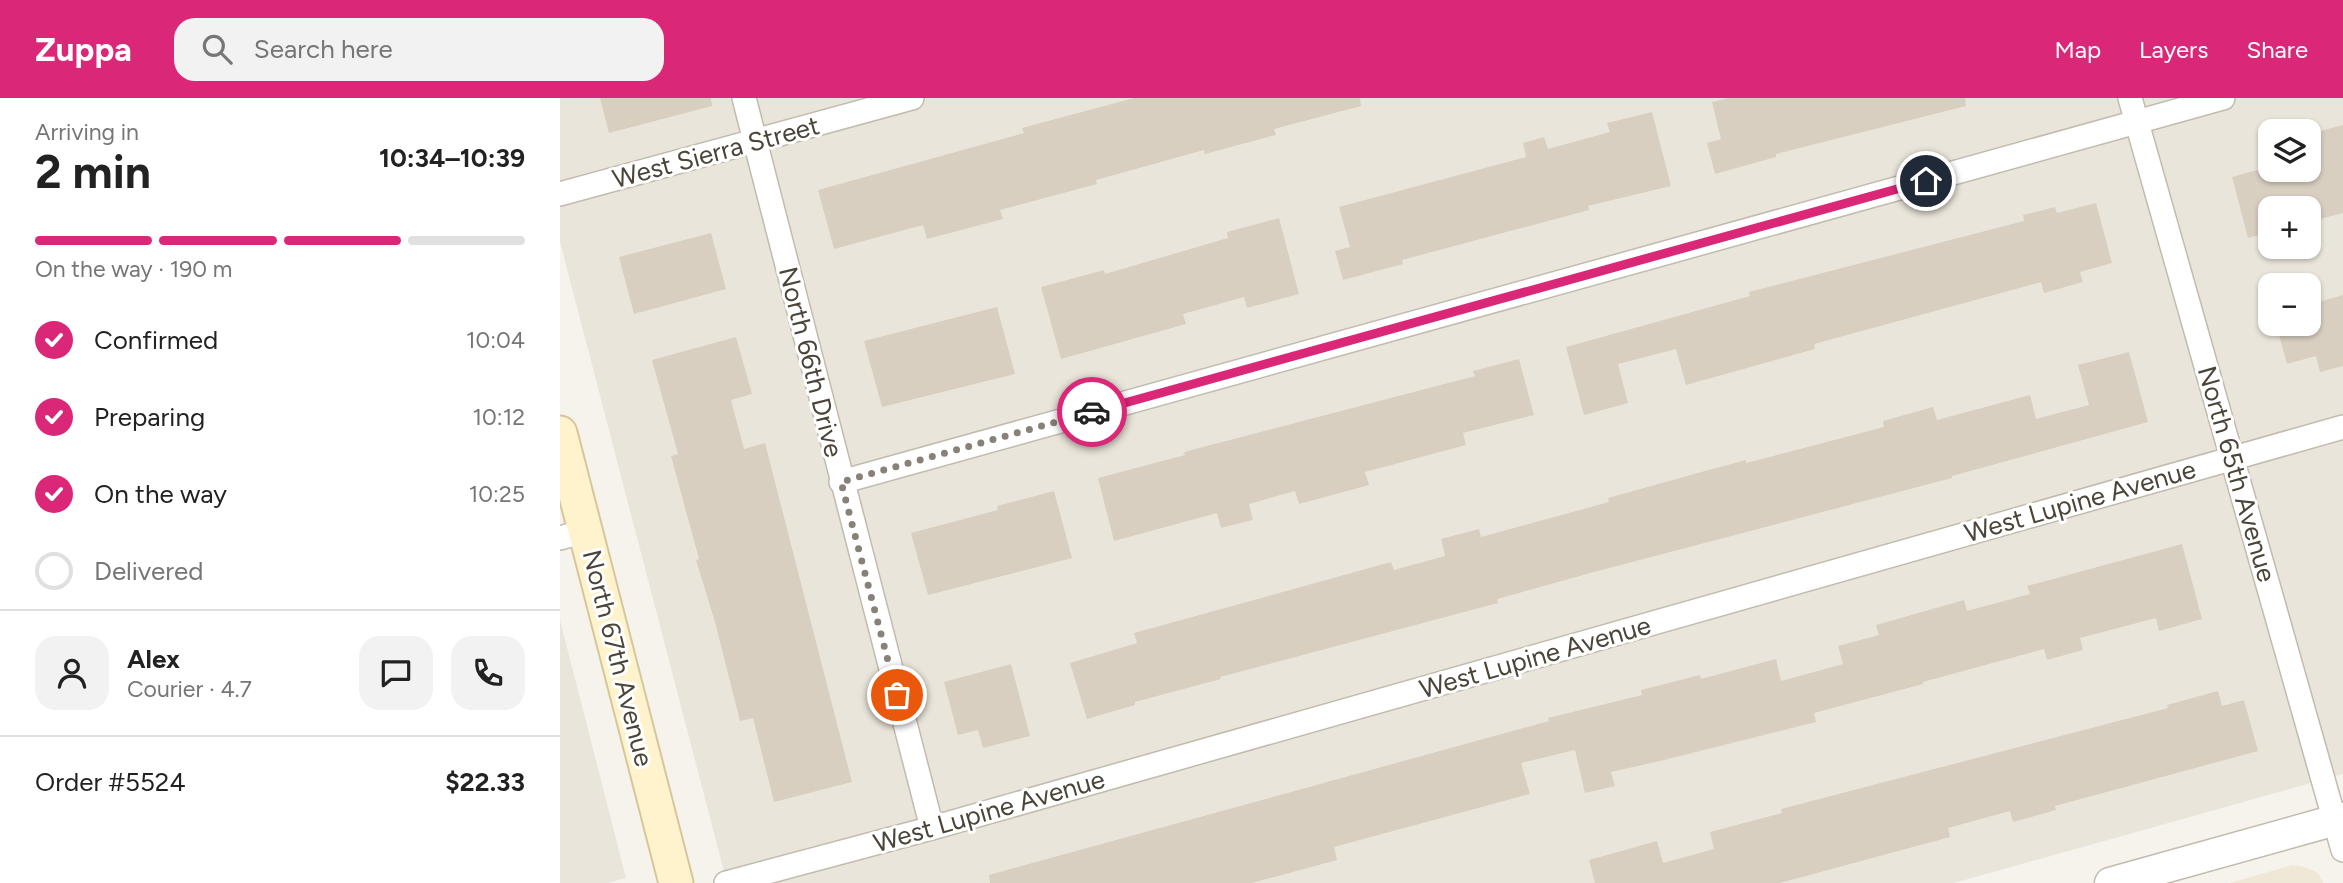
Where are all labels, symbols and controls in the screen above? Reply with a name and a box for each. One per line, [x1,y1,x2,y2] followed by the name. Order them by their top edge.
[174,18,664,81] search box
[35,30,132,69] text: Zuppa
[198,30,236,68] icon: search
[254,33,393,65] text: Search here
[2054,35,2101,64] text: Map
[2139,35,2208,64] text: Layers
[2246,35,2308,64] text: Share
[609,109,823,195] street label: West Sierra Street
[35,118,139,146] text: Arriving in
[2258,119,2321,336] map controls
[2258,119,2321,182] button: layers
[379,142,525,174] text: 10:34–10:39
[35,144,151,200] text: 2 min
[1896,151,1956,211] pin
[1907,162,1945,200] icon: home
[2258,196,2321,259] button: +
[35,255,232,283] text: On the way · 190 m
[772,263,850,461] street label: North 66th Drive
[2258,273,2321,336] button: −
[35,321,73,359] icon: check
[94,324,218,356] text: Confirmed
[466,326,525,354] text: 10:04
[2191,362,2283,586] street label: North 65th Avenue
[1057,377,1127,447] courier
[1073,393,1111,431] icon: car
[35,398,73,436] icon: check
[94,401,205,433] text: Preparing
[473,403,525,431] text: 10:12
[1961,453,2199,549] street label: West Lupine Avenue
[35,475,73,513] icon: check
[94,478,227,510] text: On the way
[469,480,525,508] text: 10:25
[576,546,660,770] street label: North 67th Avenue
[94,555,203,587] text: Delivered
[1416,609,1654,705] street label: West Lupine Avenue
[35,636,109,710] button: person
[359,636,433,710] button: chat
[451,636,525,710] button: phone
[127,643,180,675] text: Alex
[867,665,927,725] pin
[127,675,252,703] text: Courier · 4.7
[878,676,916,714] icon: bag
[870,763,1108,859] street label: West Lupine Avenue
[35,766,186,798] text: Order #5524
[445,766,525,798] text: $22.33

